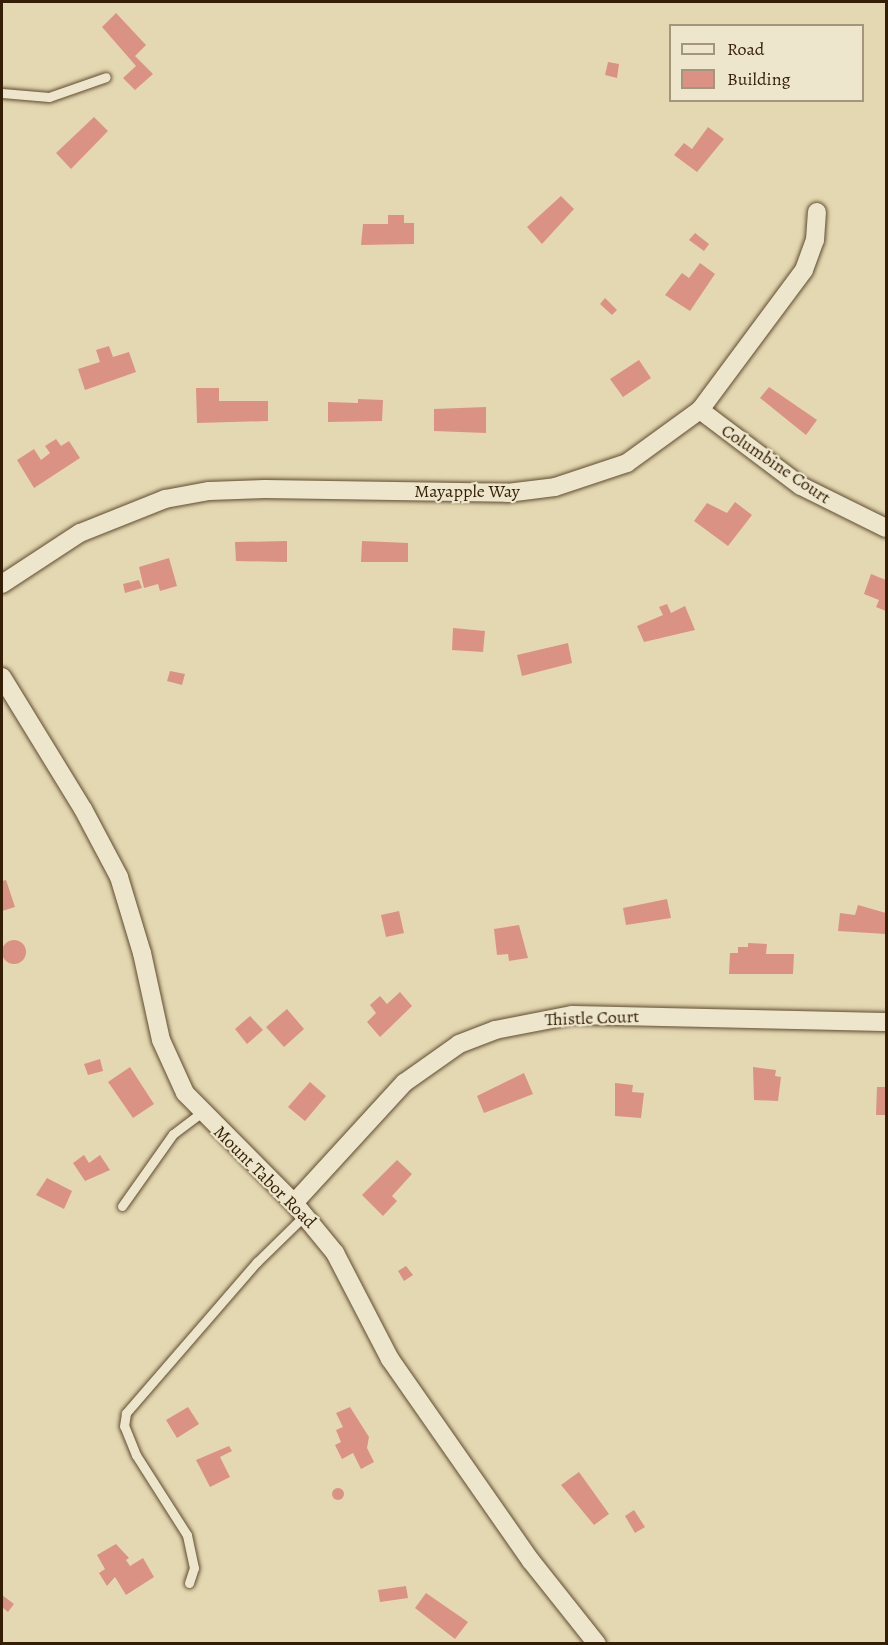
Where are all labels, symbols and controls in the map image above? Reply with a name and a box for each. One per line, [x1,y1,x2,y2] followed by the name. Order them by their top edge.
[669,24,864,102] legend
[727,37,764,61] text: Road
[727,67,791,91] text: Building
[717,420,835,508] street label: Columbine Court
[414,480,520,502] street label: Mayapple Way
[544,1006,640,1030] street label: Thistle Court
[209,1121,321,1233] street label: Mount Tabor Road

